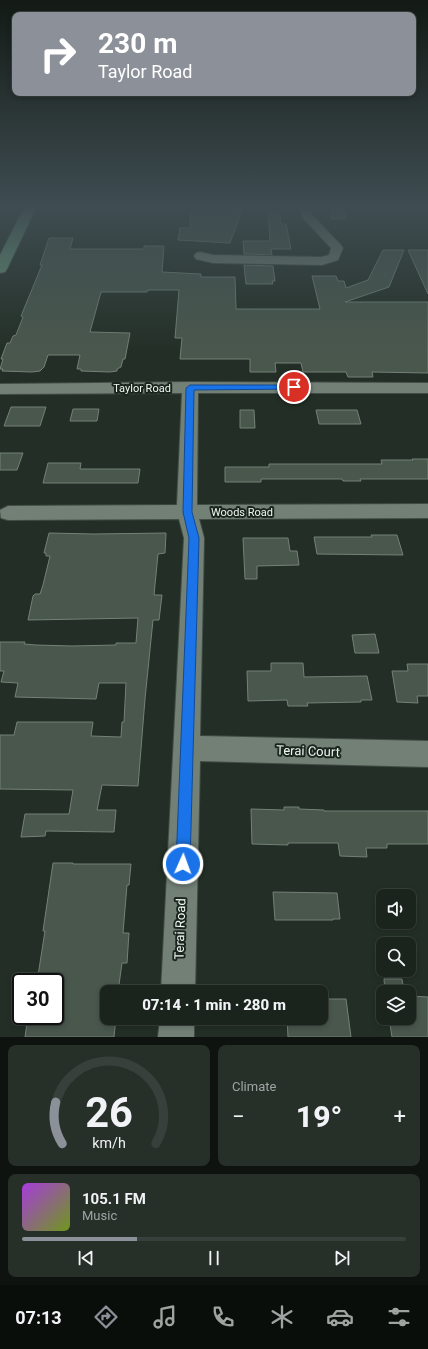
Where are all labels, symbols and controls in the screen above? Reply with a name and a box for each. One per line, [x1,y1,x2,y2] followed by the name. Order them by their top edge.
[98,27,177,60] text: 230 m
[32,28,84,80] icon: right
[98,61,192,82] text: Taylor Road
[277,370,311,404] pin
[283,376,305,398] icon: arrive
[113,382,171,395] street label: Taylor Road
[211,506,273,519] street label: Woods Road
[276,742,340,760] street label: Terai Court
[162,843,204,885] position arrow
[376,889,416,1025] map controls
[376,889,416,929] button: sound
[171,898,189,960] street label: Terai Road
[376,937,416,977] button: search
[12,973,64,1025] speed limit sign: 30
[376,985,416,1025] button: layers
[142,996,286,1014] text: 07:14 · 1 min · 280 m
[232,1079,276,1094] text: Climate
[85,1087,133,1136] text: 26
[296,1099,342,1134] text: 19°
[232,1104,245,1129] text: −
[394,1104,406,1129] text: +
[92,1134,126,1150] text: km/h
[82,1190,146,1208] text: 105.1 FM
[82,1208,117,1223] text: Music
[75,1247,97,1269] icon: previous
[203,1247,225,1269] icon: pause
[331,1247,353,1269] icon: next
[92,1303,120,1331] icon: directions
[151,1303,179,1331] icon: music
[209,1303,237,1331] icon: phone
[268,1303,296,1331] icon: climate
[326,1303,354,1331] icon: car
[385,1303,413,1331] icon: filters
[15,1307,62,1328] text: 07:13

